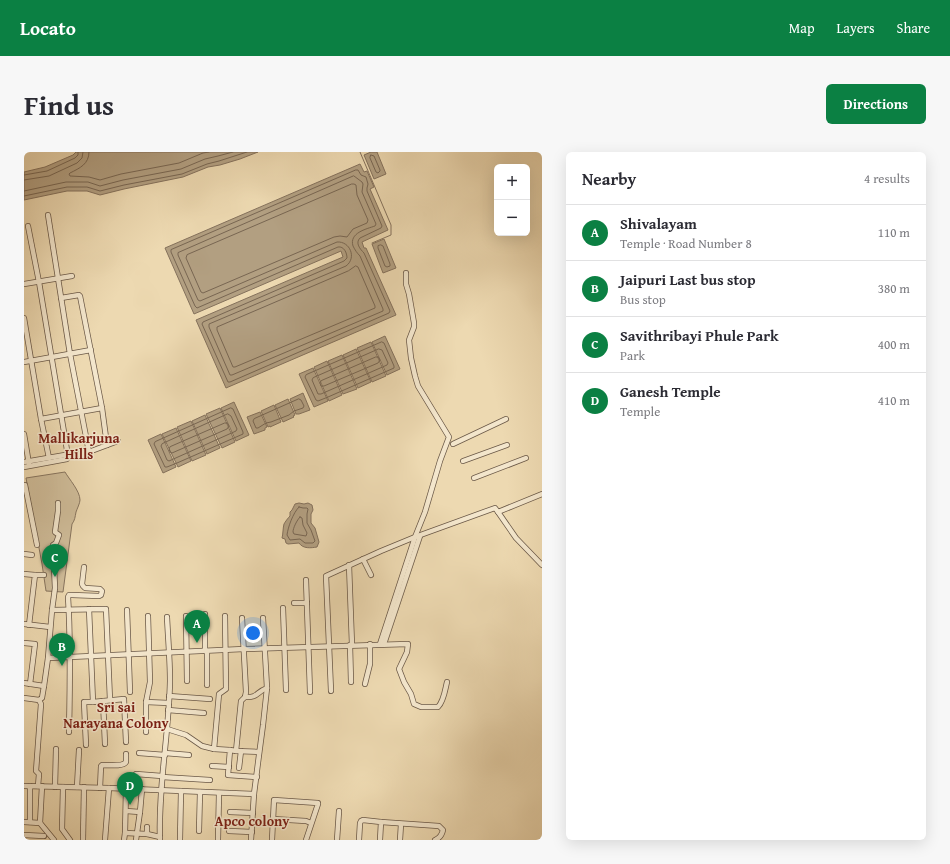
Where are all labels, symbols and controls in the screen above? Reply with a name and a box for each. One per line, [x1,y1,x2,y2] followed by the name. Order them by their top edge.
[20,14,76,42] text: Locato
[789,18,815,38] text: Map
[837,18,875,38] text: Layers
[897,18,930,38] text: Share
[24,84,114,125] text: Find us
[826,84,926,124] button: Directions
[494,164,530,236] map controls
[494,164,530,200] button: +
[582,166,636,191] text: Nearby
[864,169,910,188] text: 4 results
[494,200,530,236] button: −
[620,213,697,234] text: Shivalayam
[591,223,599,242] text: A
[878,223,910,242] text: 110 m
[620,234,752,253] text: Temple · Road Number 8
[620,269,756,290] text: Jaipuri Last bus stop
[591,279,599,298] text: B
[878,279,910,298] text: 380 m
[620,290,666,309] text: Bus stop
[620,325,779,346] text: Savithribayi Phule Park
[591,335,599,354] text: C
[878,335,910,354] text: 400 m
[620,346,645,365] text: Park
[620,381,721,402] text: Ganesh Temple
[591,391,599,410] text: D
[878,391,910,410] text: 410 m
[620,402,660,421] text: Temple
[38,428,121,464] district label: Mallikarjuna Hills
[42,544,68,577] pin: C
[184,610,210,643] pin: A
[243,623,263,643] your location
[49,633,75,666] pin: B
[63,697,169,733] district label: Sri sai Narayana Colony
[117,772,143,805] pin: D
[214,811,290,831] district label: Apco colony

